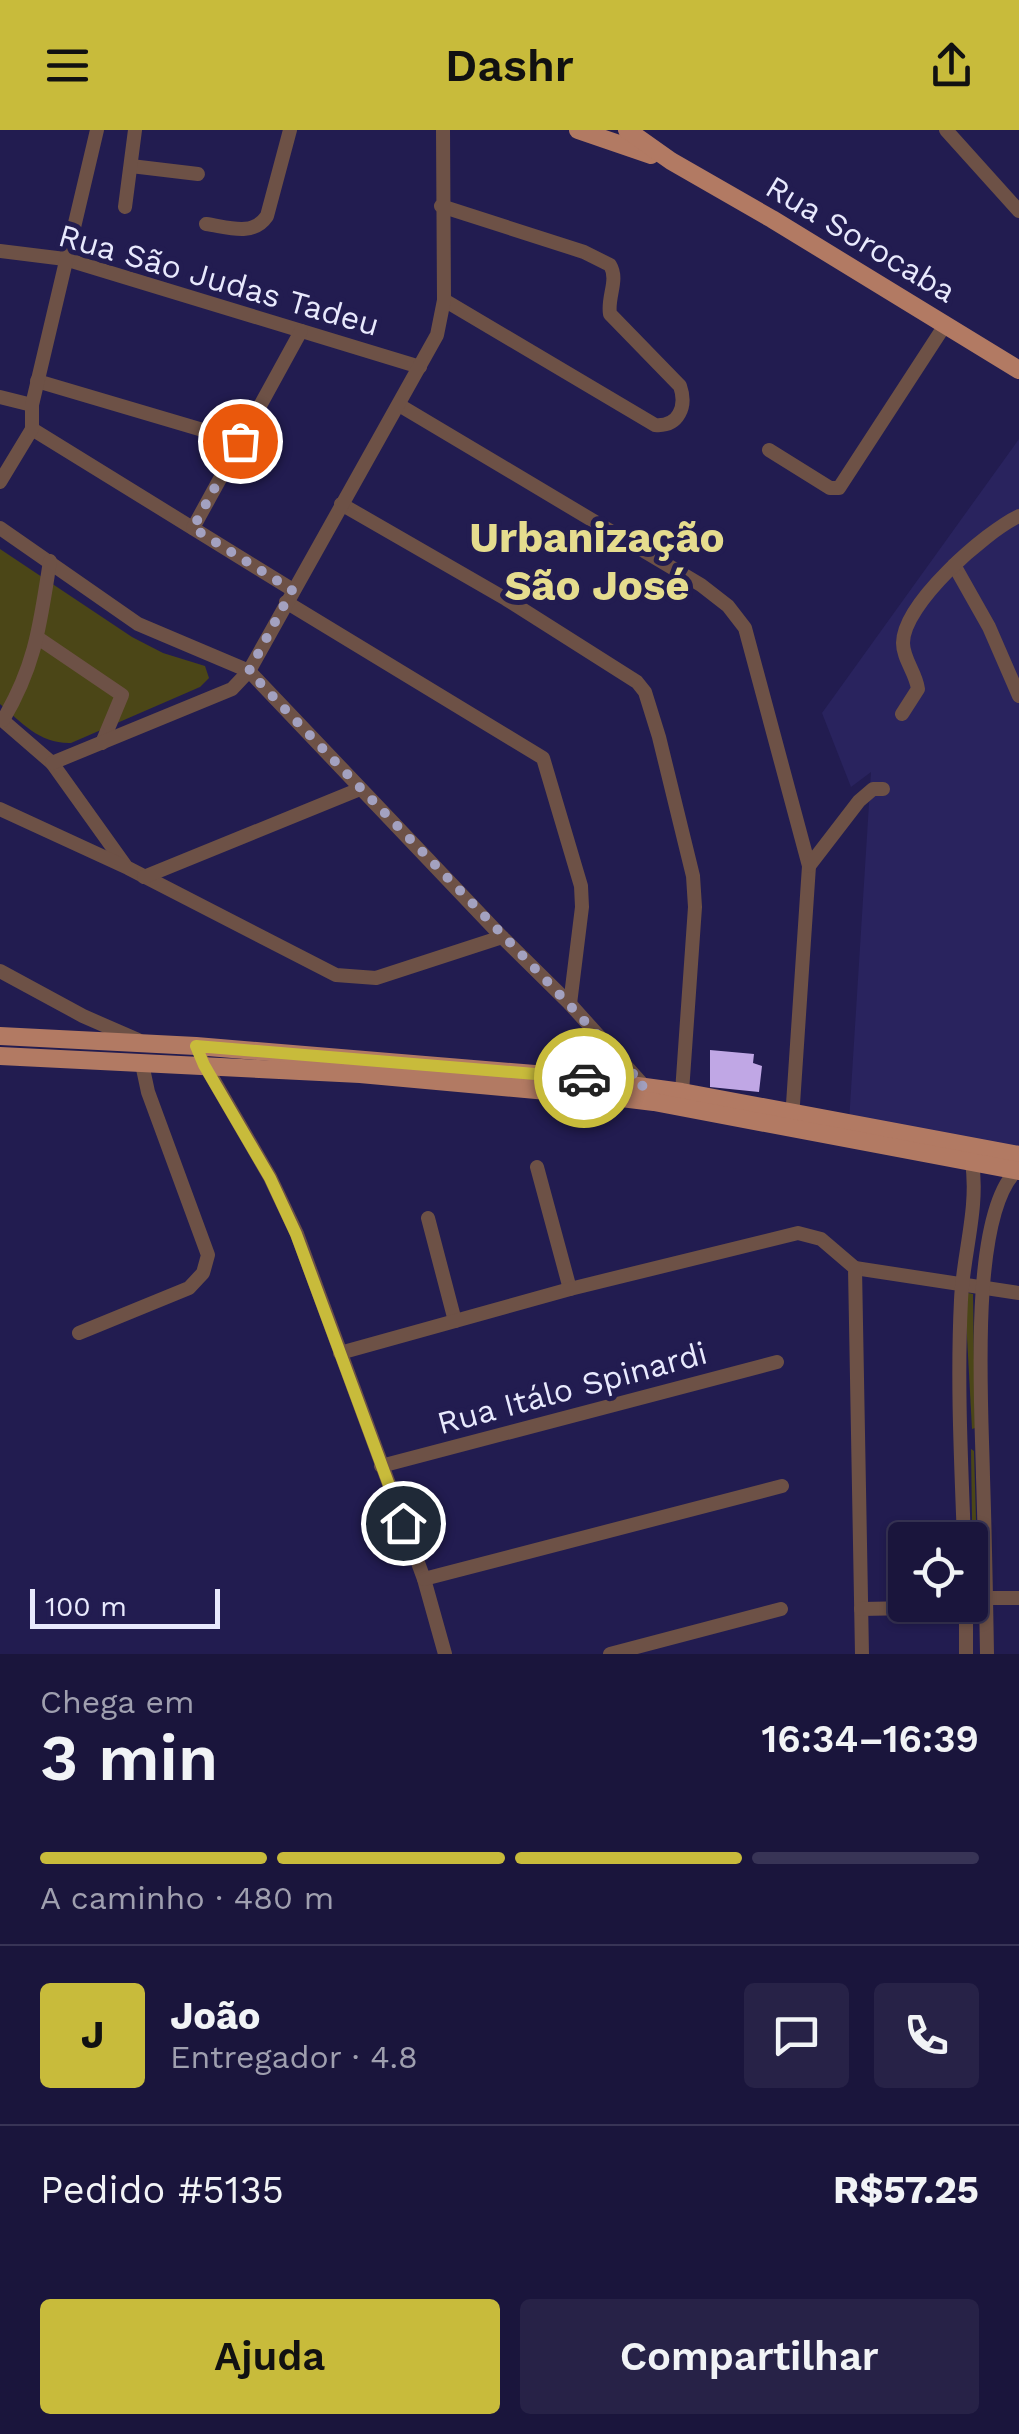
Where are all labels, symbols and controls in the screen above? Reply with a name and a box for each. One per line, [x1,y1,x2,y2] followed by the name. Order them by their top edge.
[40,38,95,93] icon: menu
[924,38,979,93] icon: share
[445,39,574,92] text: Dashr
[759,167,963,311] street label: Rua Sorocaba
[54,216,384,344] street label: Rua São Judas Tadeu
[198,399,283,484] pin
[213,414,268,469] icon: bag
[469,513,725,610] district label: Urbanização São José
[534,1028,634,1128] courier
[557,1051,612,1106] icon: car
[433,1334,711,1442] street label: Rua Itálo Spinardi
[361,1481,446,1566] pin
[376,1496,431,1551] icon: home
[888,1522,988,1622] map controls
[888,1522,988,1622] button: locate
[30,1584,220,1628] scale bar
[45,1590,127,1623] text: 100 m
[40,1683,195,1721] text: Chega em
[761,1717,979,1761] text: 16:34–16:39
[40,1720,218,1796] text: 3 min
[40,1879,334,1917] text: A caminho · 480 m
[744,1983,849,2088] button: chat
[874,1983,979,2088] button: phone
[170,1994,261,2038] text: João
[81,2013,104,2057] text: J
[170,2038,418,2076] text: Entregador · 4.8
[40,2168,284,2212] text: Pedido #5135
[833,2168,979,2212] text: R$57.25
[40,2299,500,2414] button: Ajuda
[520,2299,979,2414] button: Compartilhar

